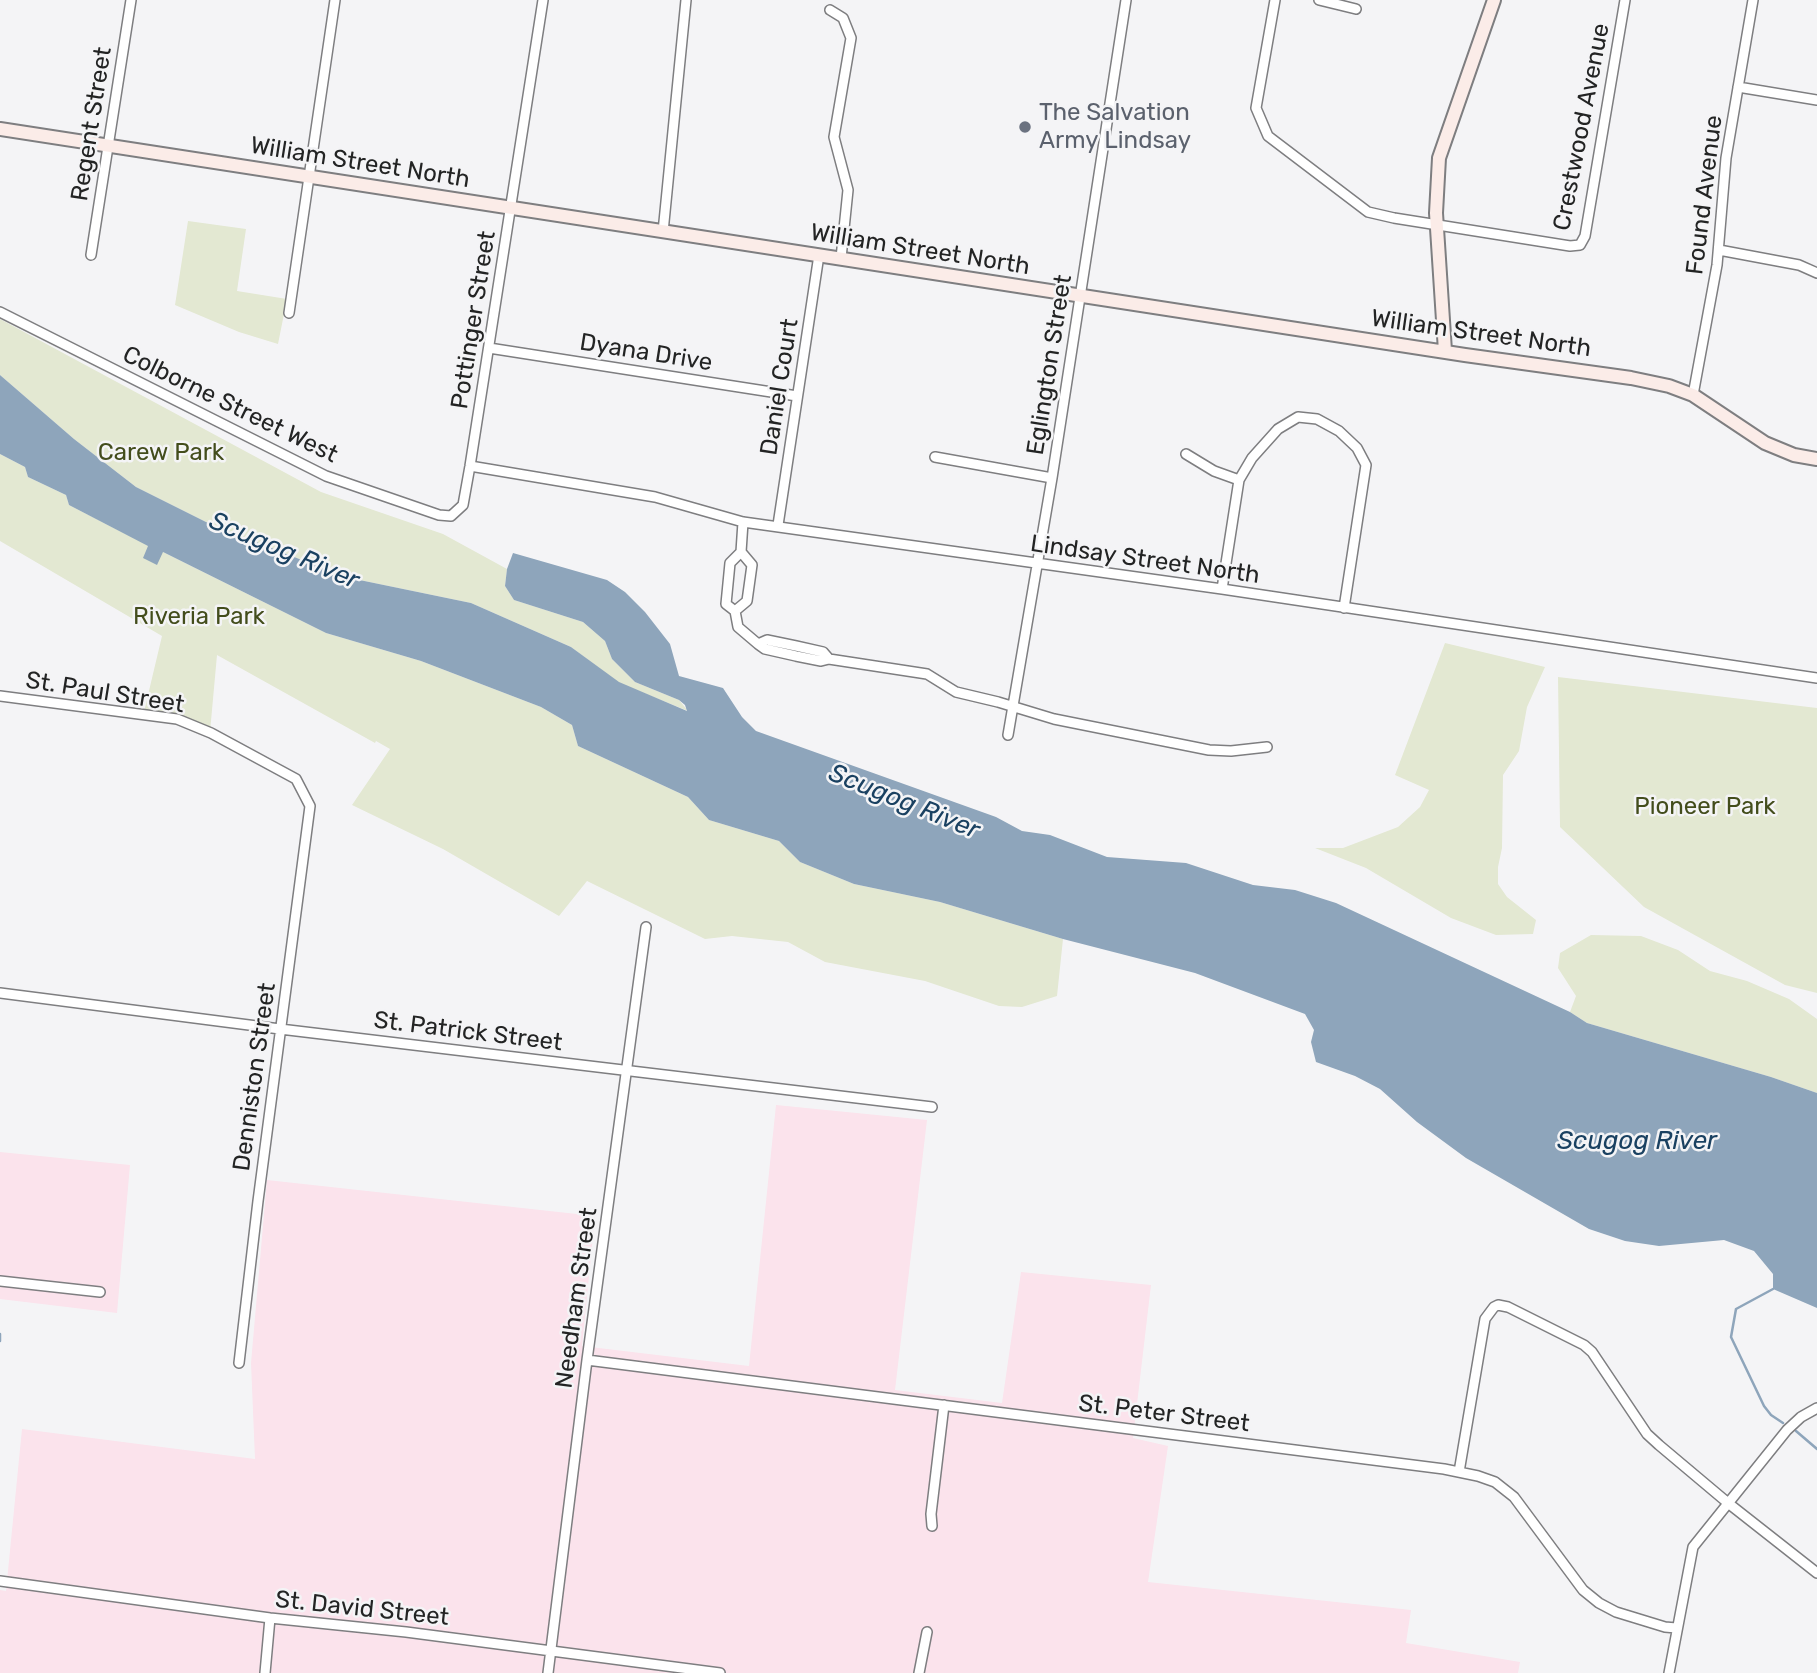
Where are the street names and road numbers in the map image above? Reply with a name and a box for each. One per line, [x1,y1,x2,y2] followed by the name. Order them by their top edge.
[1548,21,1616,233] street label: Crestwood Avenue
[66,45,118,203] street label: Regent Street
[1681,113,1729,277] street label: Found Avenue
[248,131,472,195] street label: William Street North
[808,218,1032,282] street label: William Street North
[446,229,502,411] street label: Pottinger Street
[1022,273,1078,457] street label: Eglington Street
[1369,304,1593,364] street label: William Street North
[755,317,805,457] street label: Daniel Court
[578,328,714,378] street label: Dyana Drive
[118,340,342,470] street label: Colborne Street West
[1028,530,1262,590] street label: Lindsay Street North
[24,666,186,720] street label: St. Paul Street
[228,981,282,1173] street label: Denniston Street
[372,1006,564,1058] street label: St. Patrick Street
[550,1206,604,1390] street label: Needham Street
[1077,1389,1251,1439] street label: St. Peter Street
[274,1586,450,1632] street label: St. David Street

